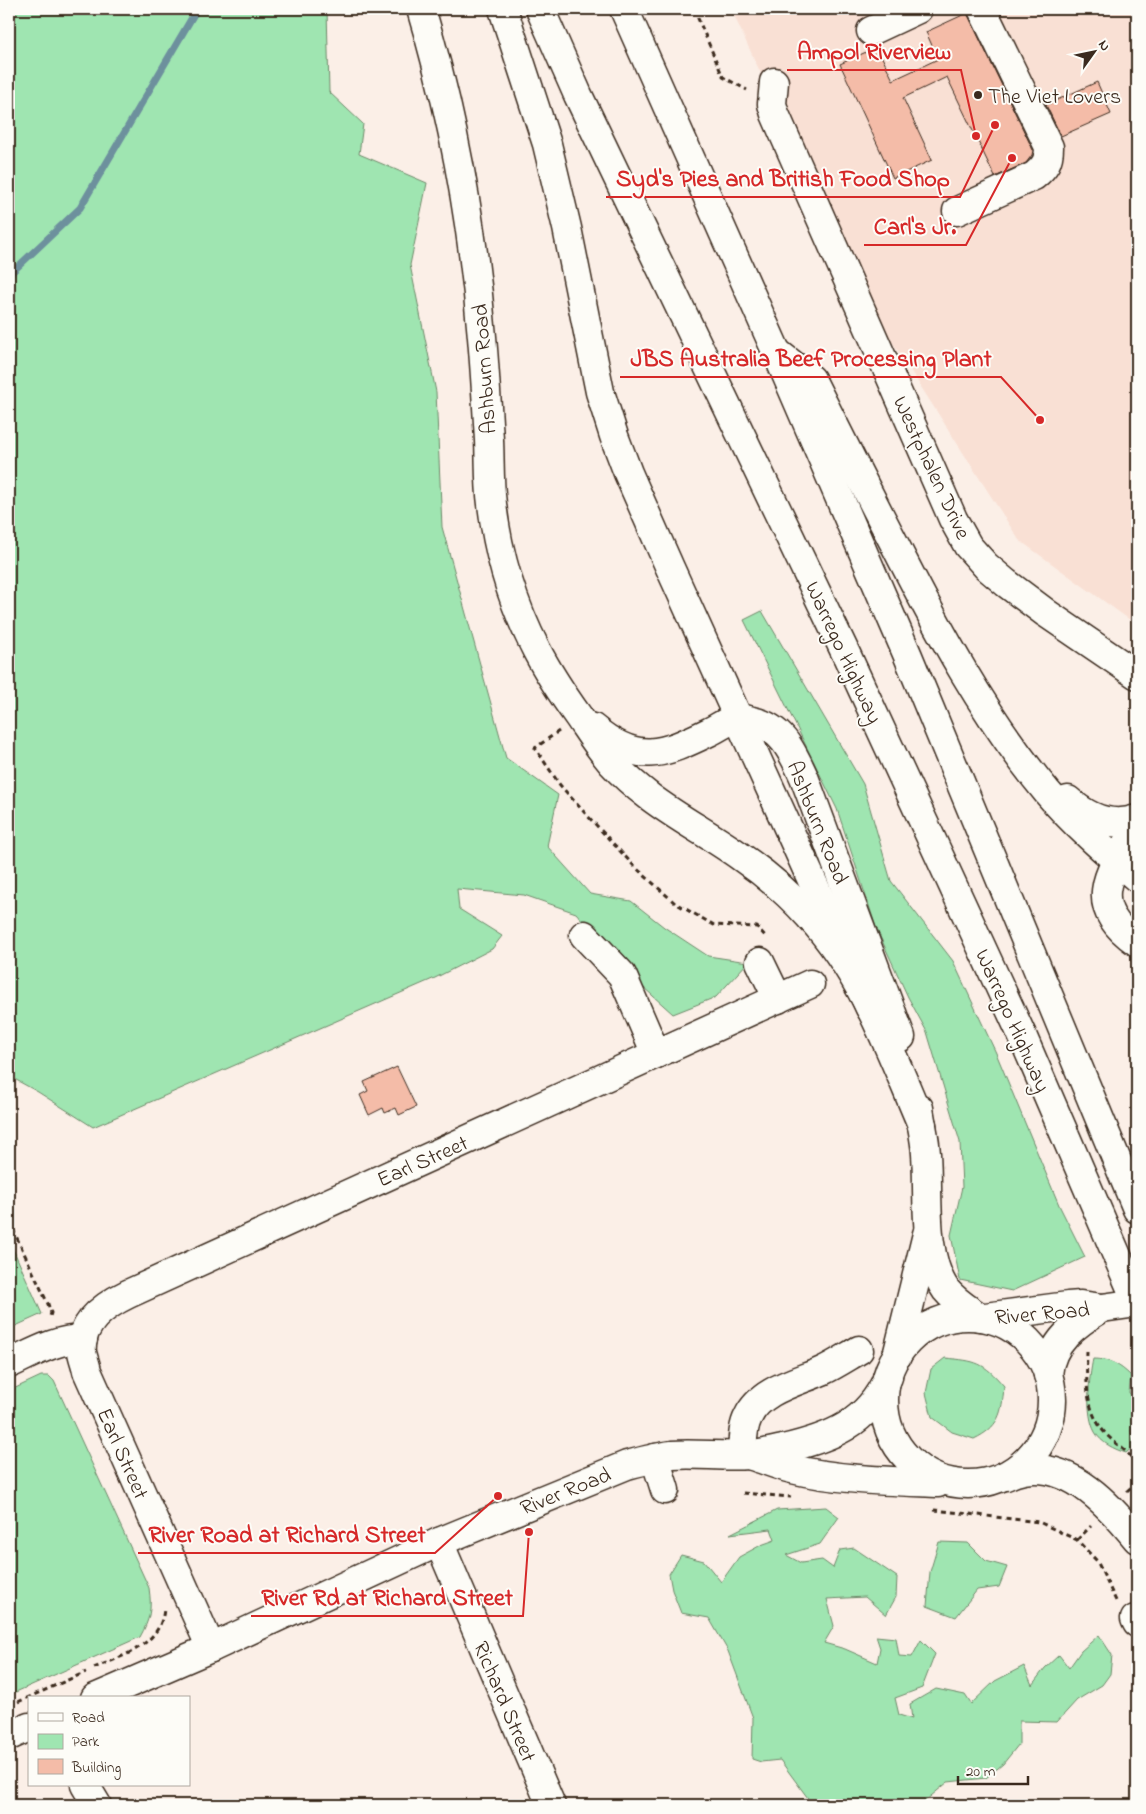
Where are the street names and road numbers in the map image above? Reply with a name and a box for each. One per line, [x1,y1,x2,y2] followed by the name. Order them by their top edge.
[465,303,507,435] street label: Ashburn Road
[883,391,978,545] street label: Westphalen Drive
[794,577,889,730] street label: Warrego Highway
[777,757,855,890] street label: Ashburn Road
[964,944,1057,1098] street label: Warrego Highway
[373,1128,474,1197] street label: Earl Street
[993,1295,1091,1335] street label: River Road
[87,1404,156,1505] street label: Earl Street
[516,1460,616,1525] street label: River Road
[463,1637,543,1768] street label: Richard Street

